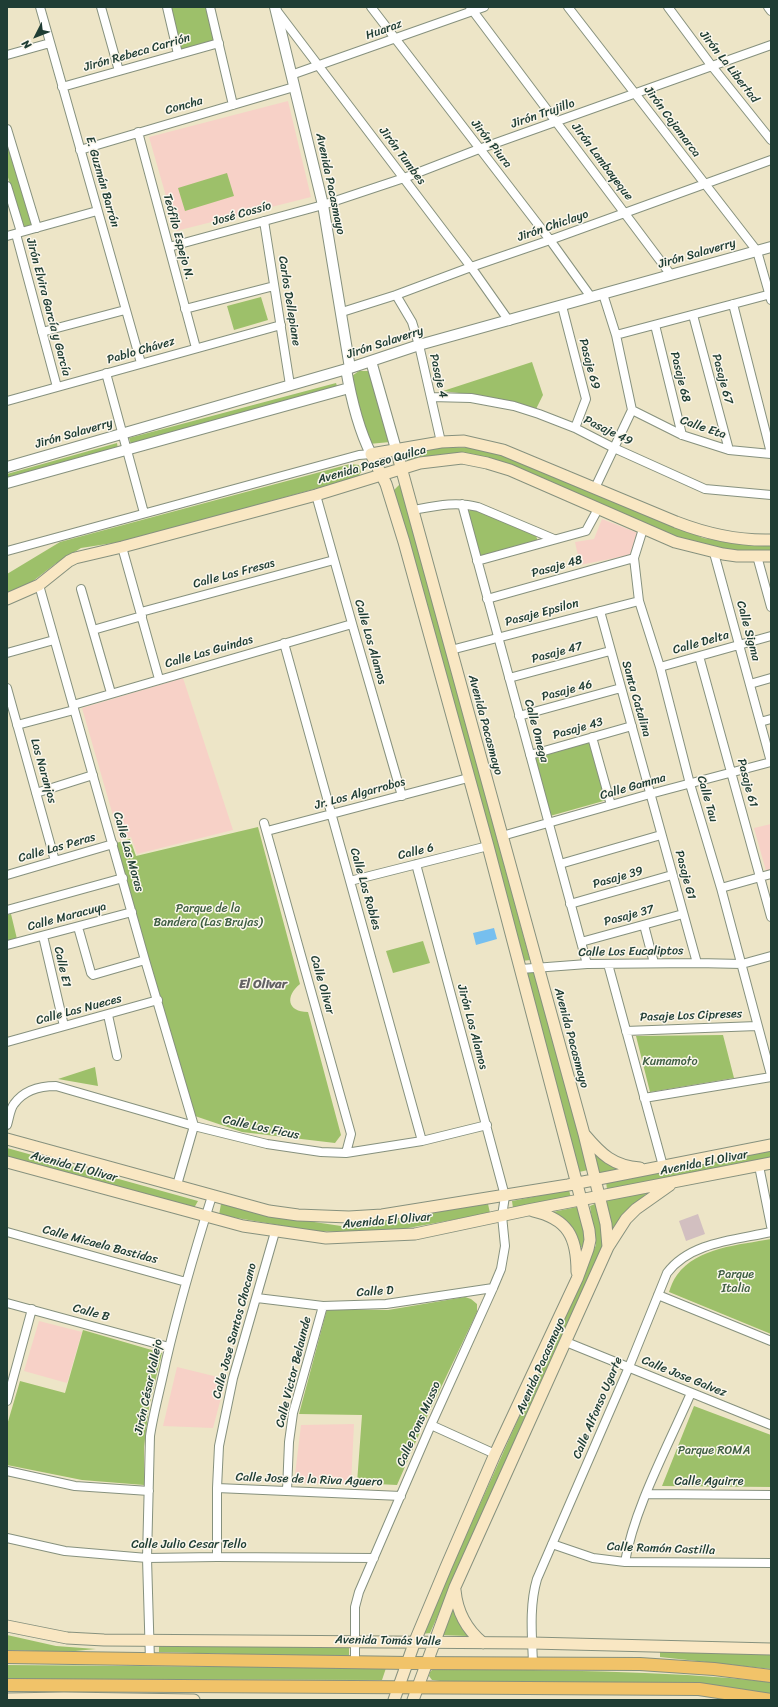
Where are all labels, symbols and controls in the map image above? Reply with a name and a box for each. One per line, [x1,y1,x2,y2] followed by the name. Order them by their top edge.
[16,16,56,56] north arrow
[364,17,404,43] street label: Huaraz
[696,28,762,106] street label: Jirón La Libertad
[82,31,192,75] street label: Jirón Rebeca Carrión
[17,35,36,54] text: N
[641,84,703,160] street label: Jirón Cajamarca
[164,94,204,118] street label: Concha
[509,96,577,132] street label: Jirón Trujillo
[468,117,514,171] street label: Jirón Piura
[568,120,636,204] street label: Jirón Lambayeque
[376,124,428,188] street label: Jirón Tumbes
[312,132,348,236] street label: Avenida Pacasmayo
[82,135,122,229] street label: E. Guzmán Barrón
[160,192,196,282] street label: Teófilo Espejo N.
[211,199,273,229] street label: José Cossío
[516,207,590,245] street label: Jirón Chiclayo
[23,236,73,378] street label: Jirón Elvira García y García
[657,236,737,272] street label: Jirón Salaverry
[275,255,303,347] street label: Carlos Dellepiane
[345,324,425,362] street label: Jirón Salaverry
[105,334,177,368] street label: Pablo Chávez
[575,337,603,391] street label: Pasaje 69
[667,350,693,404] street label: Pasaje 68
[426,352,450,400] street label: Pasaje 4
[708,352,736,406] street label: Pasaje 67
[581,413,635,449] street label: Pasaje 49
[678,413,728,443] street label: Calle Eta
[34,416,114,452] street label: Jirón Salaverry
[316,443,428,487] street label: Avenida Paseo Quilca
[530,553,584,581] street label: Pasaje 48
[192,556,276,592] street label: Calle Las Fresas
[504,596,580,630] street label: Pasaje Epsilon
[351,598,389,686] street label: Calle Los Alamos
[733,599,763,663] street label: Calle Sigma
[671,628,731,658] street label: Calle Delta
[163,633,255,671] street label: Calle Las Guindas
[530,639,584,667] street label: Pasaje 47
[618,659,654,739] street label: Santa Catalina
[465,673,505,777] street label: Avenida Pacasmayo
[540,677,594,705] street label: Pasaje 46
[521,698,551,764] street label: Calle Omega
[551,715,605,743] street label: Pasaje 43
[27,737,59,805] street label: Los Naranjos
[734,757,760,809] street label: Pasaje 61
[599,771,667,803] street label: Calle Gamma
[694,774,720,824] street label: Calle Tau
[313,775,407,813] street label: Jr. Los Algarrobos
[110,811,146,893] street label: Calle Las Moras
[17,830,97,866] street label: Calle Las Peras
[397,841,435,863] street label: Calle 6
[346,846,384,932] street label: Calle Los Robles
[672,849,698,901] street label: Pasaje G1
[591,864,645,892] street label: Pasaje 39
[26,900,108,934] street label: Calle Maracuya
[153,902,263,930] park label: Parque de la Bandera (Las Brujas)
[602,902,656,930] street label: Pasaje 37
[578,944,684,960] street label: Calle Los Eucaliptos
[50,945,74,989] street label: Calle E1
[307,954,337,1016] street label: Calle Olivar
[239,977,287,993] district label: El Olivar
[454,983,490,1071] street label: Jirón Los Alamos
[551,986,591,1090] street label: Avenida Pacasmayo
[35,992,123,1028] street label: Calle Las Nueces
[640,1007,742,1025] street label: Pasaje Los Cipreses
[642,1055,698,1069] park label: Kumamoto
[221,1113,301,1143] street label: Calle Los Ficus
[659,1147,749,1179] street label: Avenida El Olivar
[29,1149,119,1185] street label: Avenida El Olivar
[342,1210,432,1232] street label: Avenida El Olivar
[41,1223,159,1267] street label: Calle Micaela Bastidas
[210,1262,260,1400] street label: Calle Jose Santos Chocano
[718,1268,754,1296] park label: Parque Italia
[356,1284,394,1300] street label: Calle D
[71,1301,111,1325] street label: Calle B
[273,1315,315,1429] street label: Calle Victor Belaunde
[513,1316,569,1416] street label: Avenida Pacasmayo
[132,1338,166,1436] street label: Jirón César Vallejo
[639,1353,729,1401] street label: Calle Jose Galvez
[570,1355,626,1461] street label: Calle Alfonso Ugarte
[394,1379,444,1469] street label: Calle Pons Musso
[678,1444,750,1458] park label: Parque ROMA
[235,1470,383,1490] street label: Calle Jose de la Riva Aguero
[675,1475,743,1489] street label: Calle Aguirre
[131,1538,247,1552] street label: Calle Julio Cesar Tello
[607,1540,715,1558] street label: Calle Ramón Castilla
[335,1633,441,1649] street label: Avenida Tomás Valle

